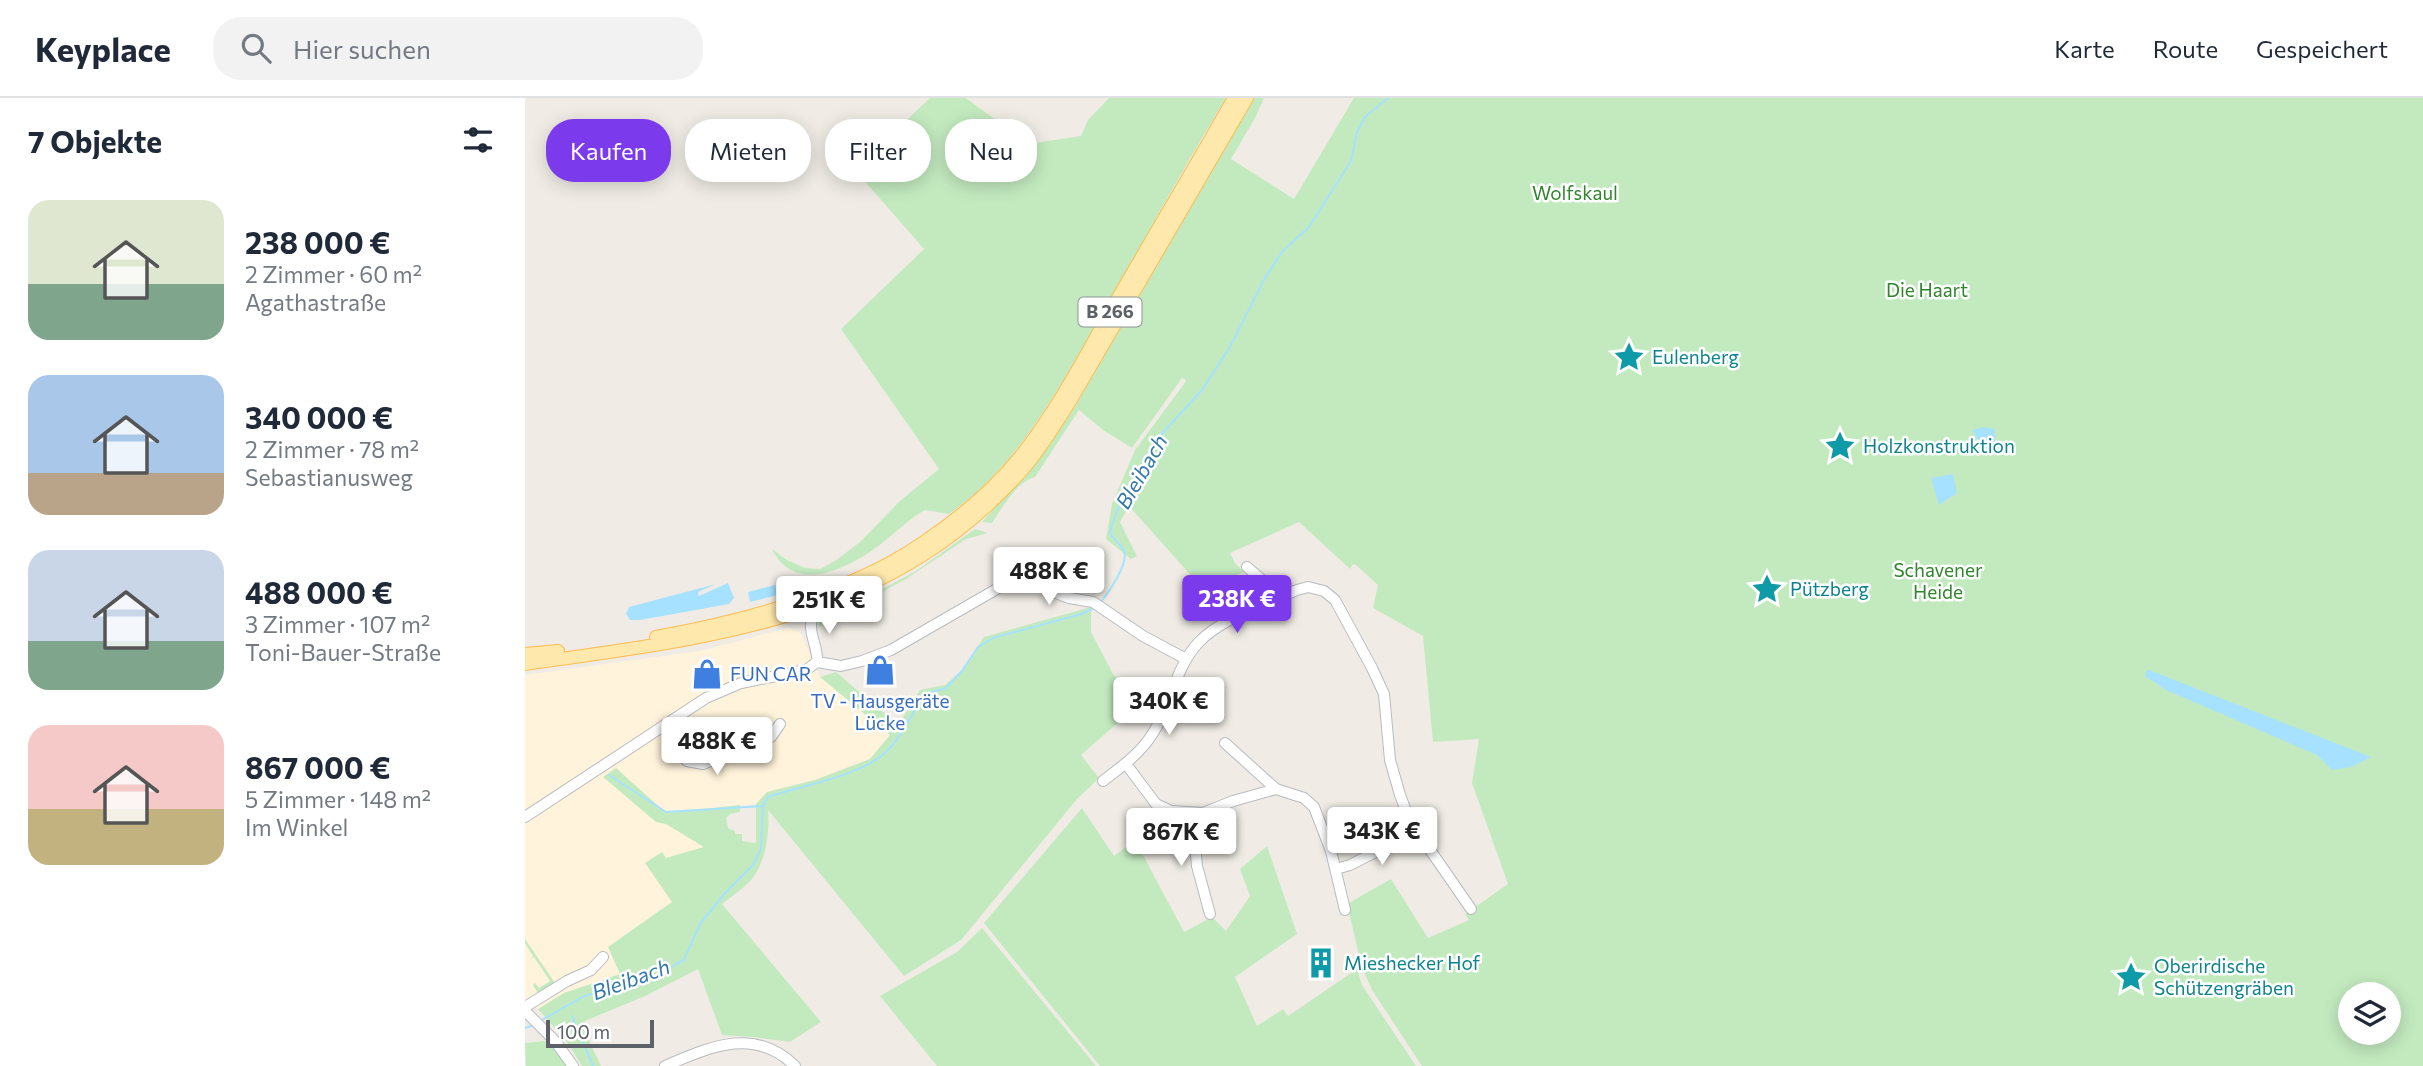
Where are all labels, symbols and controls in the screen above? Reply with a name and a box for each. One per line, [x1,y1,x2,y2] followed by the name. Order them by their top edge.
[213,17,703,80] search box
[35,28,171,69] text: Keyplace
[237,29,275,67] icon: search
[293,33,431,64] text: Hier suchen
[2054,34,2115,63] text: Karte
[2153,34,2218,63] text: Route
[2256,34,2388,63] text: Gespeichert
[546,119,671,182] chip: Kaufen
[685,119,811,182] chip: Mieten
[825,119,931,182] chip: Filter
[945,119,1037,182] chip: Neu
[459,121,497,159] icon: filters
[28,122,162,159] text: 7 Objekte
[1532,181,1618,204] park label: Wolfskaul
[245,223,391,260] text: 238 000 €
[84,228,168,312] icon: home
[245,260,422,288] text: 2 Zimmer · 60 m²
[1886,278,1968,301] park label: Die Haart
[245,288,386,316] text: Agathastraße
[1079,298,1141,327] road number: B 266
[1612,340,1646,374] place icon: Eulenberg
[1652,345,1739,368] place label: Eulenberg
[245,398,393,435] text: 340 000 €
[84,403,168,487] icon: home
[1823,429,1857,463] place icon: Holzkonstruktion
[1110,430,1172,513] water label: Bleibach
[1863,434,2015,457] place label: Holzkonstruktion
[245,435,419,463] text: 2 Zimmer · 78 m²
[245,463,413,491] text: Sebastianusweg
[992,547,1106,607] pin: 488K €
[1009,556,1089,584] text: 488K €
[1893,558,1983,603] park label: Schavener Heide
[1750,572,1784,606] place icon: Pützberg
[245,573,393,610] text: 488 000 €
[1180,575,1294,635] pin: 238K €
[772,576,886,636] pin: 251K €
[1790,577,1869,600] place label: Pützberg
[84,578,168,662] icon: home
[1198,584,1276,612] text: 238K €
[792,585,866,613] text: 251K €
[245,610,430,638] text: 3 Zimmer · 107 m²
[245,638,441,666] text: Toni-Bauer-Straße
[863,653,897,687] shop icon: TV - Hausgeräte Lücke
[690,657,724,691] shop icon: FUN CAR
[730,662,812,685] place label: FUN CAR
[1112,678,1226,737] pin: 340K €
[1129,686,1209,714] text: 340K €
[810,689,950,734] place label: TV - Hausgeräte Lücke
[660,718,774,777] pin: 488K €
[677,726,757,754] text: 488K €
[245,748,391,785] text: 867 000 €
[84,753,168,837] icon: home
[245,785,431,813] text: 5 Zimmer · 148 m²
[1124,808,1238,868] pin: 867K €
[1325,808,1439,867] pin: 343K €
[245,813,348,841] text: Im Winkel
[1343,816,1421,844] text: 343K €
[1142,817,1220,845] text: 867K €
[1304,946,1338,980] building icon: Mieshecker Hof
[1344,951,1481,974] place label: Mieshecker Hof
[588,953,673,1004] water label: Bleibach
[2154,954,2294,999] place label: Oberirdische Schützengräben
[2114,960,2148,994] place icon: Oberirdische Schützengräben
[2338,982,2401,1045] map controls
[2338,982,2401,1045] button: layers
[546,1017,655,1049] scale bar
[557,1020,610,1043] text: 100 m

